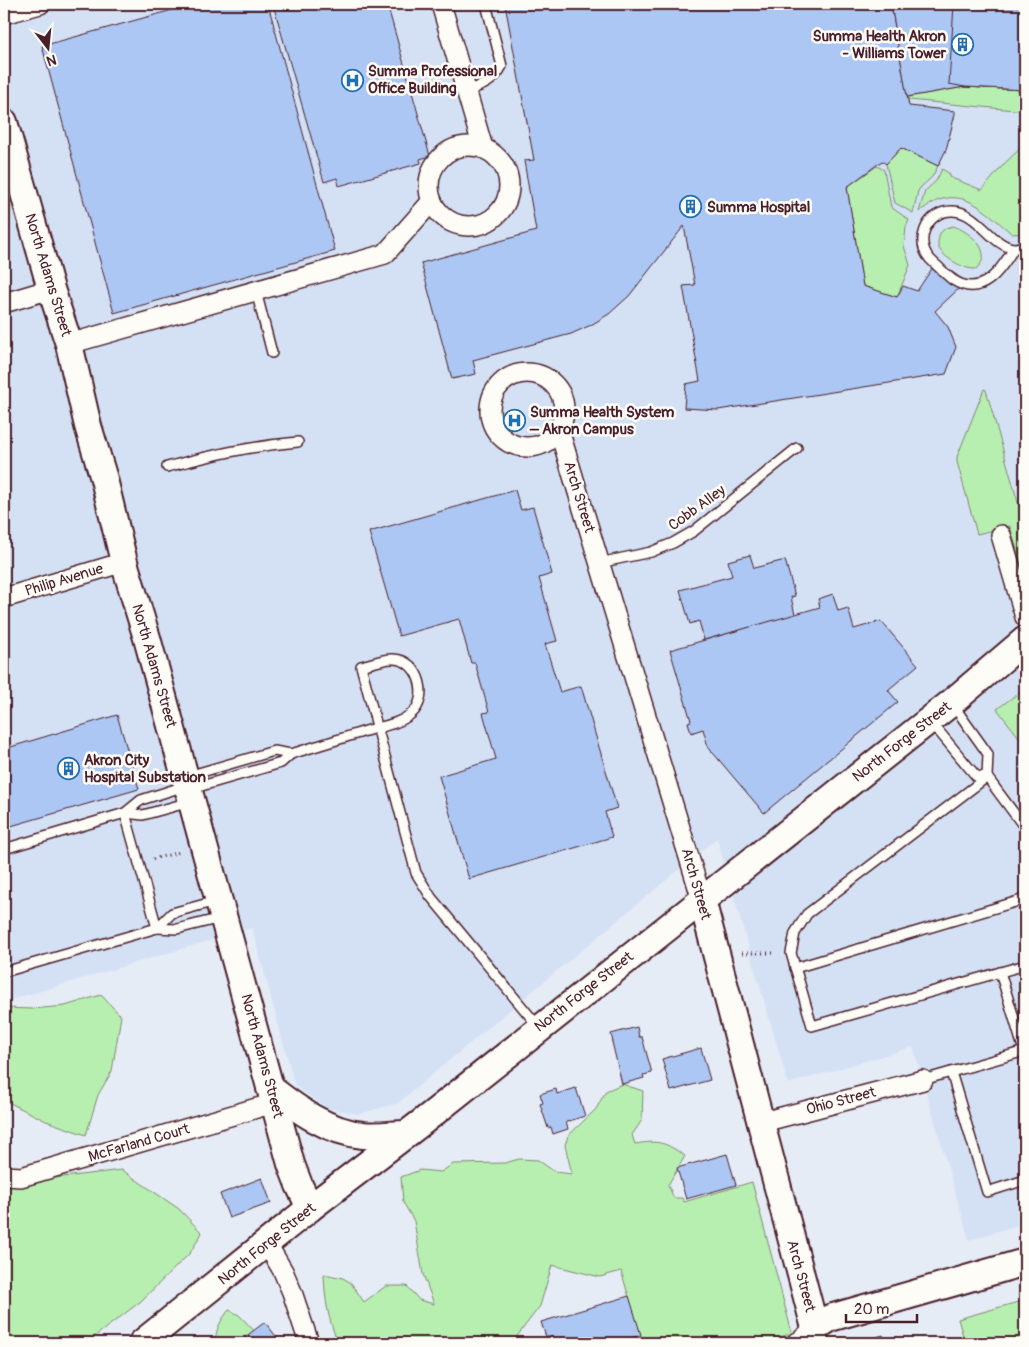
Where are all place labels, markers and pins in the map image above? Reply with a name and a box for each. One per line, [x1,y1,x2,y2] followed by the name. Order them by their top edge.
[813,27,947,63] place label: Summa Health Akron - Williams Tower
[950,33,974,57] building icon: Summa Health Akron - Williams Tower
[368,62,497,98] place label: Summa Professional Office Building
[340,68,364,92] hospital icon: Summa Professional Office Building
[679,195,703,219] building icon: Summa Hospital
[707,198,810,217] place label: Summa Hospital
[529,403,674,439] place label: Summa Health System – Akron Campus
[502,409,526,433] hospital icon: Summa Health System – Akron Campus
[84,751,206,787] place label: Akron City Hospital Substation
[56,757,80,781] building icon: Akron City Hospital Substation

